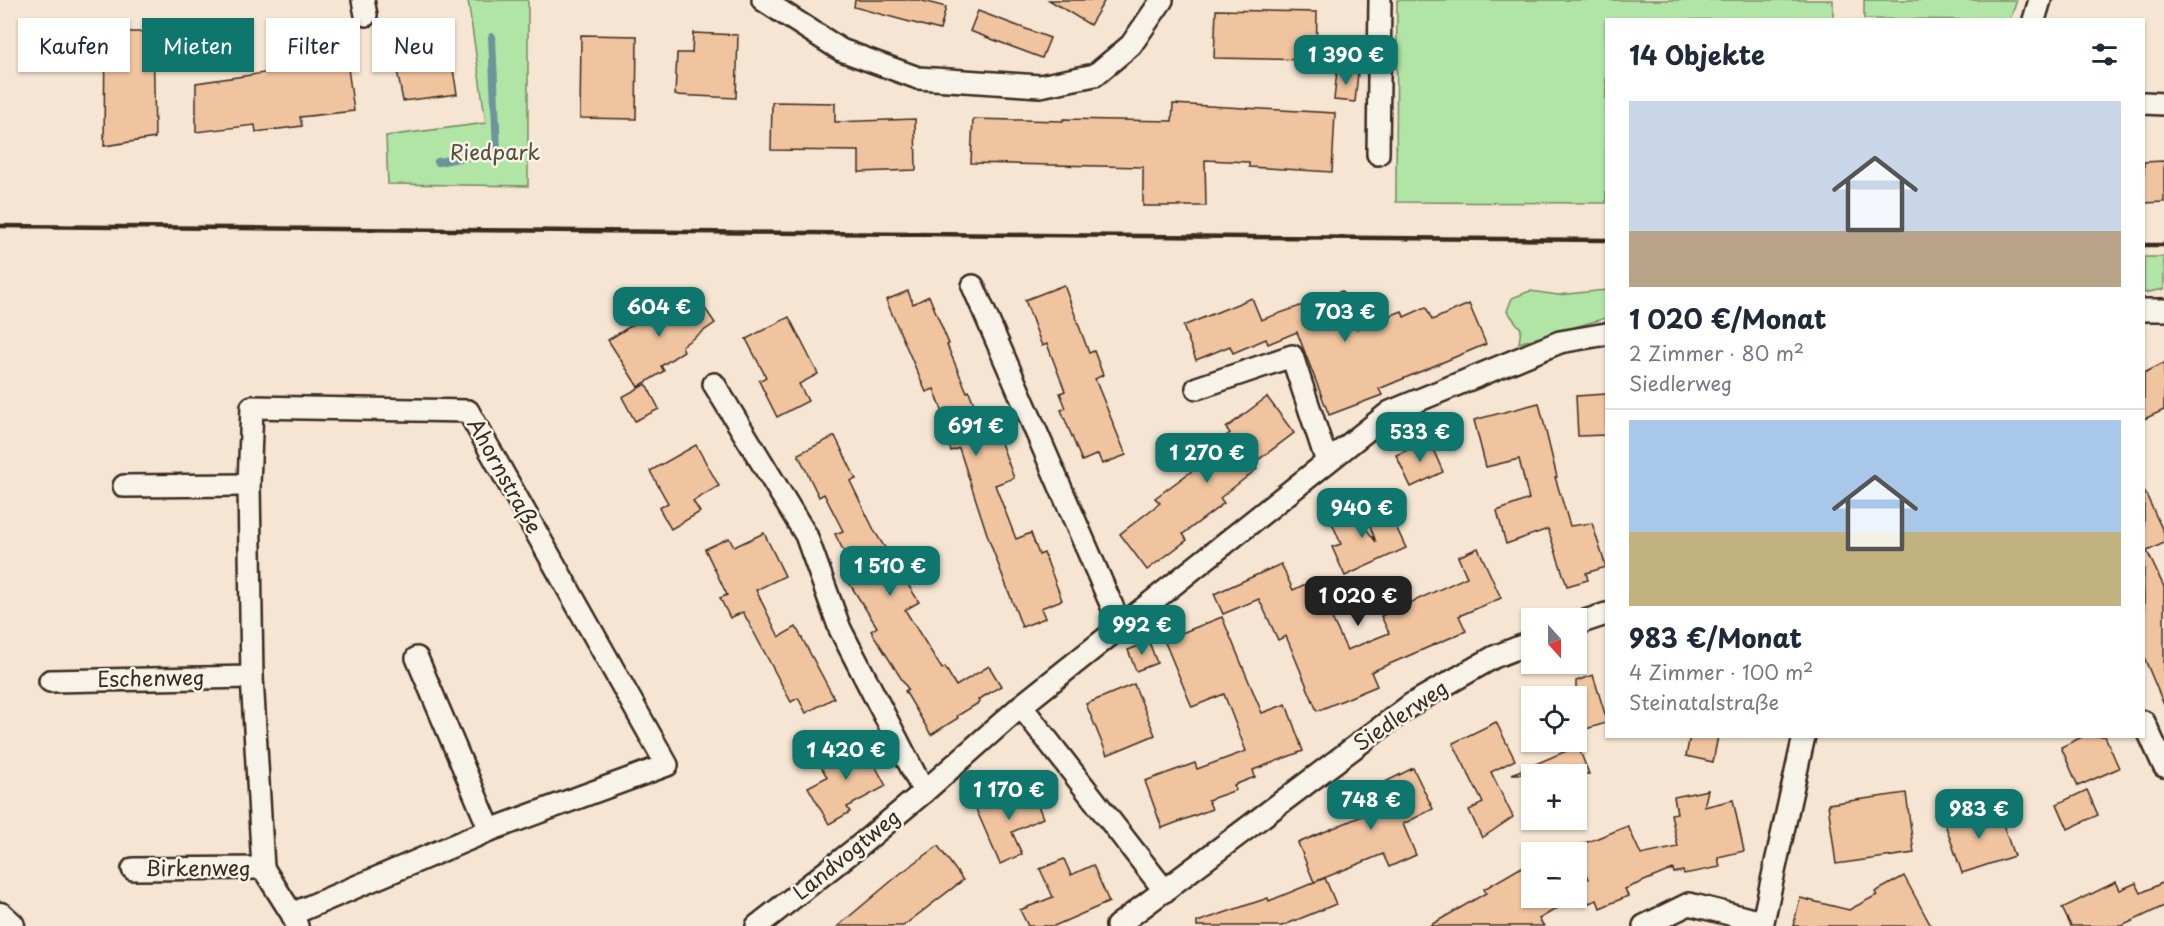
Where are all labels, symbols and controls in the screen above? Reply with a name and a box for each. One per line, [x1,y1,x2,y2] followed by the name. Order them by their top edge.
[18,18,130,72] chip: Kaufen
[142,18,254,72] chip: Mieten
[266,18,360,72] chip: Filter
[372,18,455,72] chip: Neu
[1291,35,1401,86] pin: 1 390 €
[1629,35,1765,74] text: 14 Objekte
[2088,38,2121,71] icon: filters
[1308,39,1384,69] text: 1 390 €
[450,135,541,167] park label: Riedpark
[1821,140,1929,248] icon: home
[617,287,701,338] pin: 604 €
[627,291,691,321] text: 604 €
[1303,292,1387,343] pin: 703 €
[1315,296,1375,326] text: 703 €
[1629,299,1827,338] text: 1 020 €/Monat
[1629,338,1804,368] text: 2 Zimmer · 80 m²
[1629,368,1732,398] text: Siedlerweg
[934,406,1018,457] pin: 691 €
[948,410,1004,440] text: 691 €
[461,411,551,539] street label: Ahornstraße
[1378,412,1462,463] pin: 533 €
[1390,416,1450,446] text: 533 €
[1152,433,1262,484] pin: 1 270 €
[1169,437,1245,467] text: 1 270 €
[1821,459,1929,567] icon: home
[1320,488,1404,539] pin: 940 €
[1331,492,1393,522] text: 940 €
[835,546,945,597] pin: 1 510 €
[854,550,926,580] text: 1 510 €
[1303,576,1413,627] pin: 1 020 €
[1319,580,1397,610] text: 1 020 €
[1100,605,1184,656] pin: 992 €
[1521,608,1587,674] north arrow
[1521,608,1587,908] map controls
[1112,609,1172,639] text: 992 €
[1629,618,1802,657] text: 983 €/Monat
[1629,657,1813,687] text: 4 Zimmer · 100 m²
[97,660,205,694] street label: Eschenweg
[1346,671,1454,758] street label: Siedlerweg
[1521,686,1587,752] button: locate
[1629,687,1779,717] text: Steinatalstraße
[791,730,901,781] pin: 1 420 €
[806,734,886,764] text: 1 420 €
[1521,764,1587,830] button: +
[954,770,1064,821] pin: 1 170 €
[973,774,1045,804] text: 1 170 €
[1329,780,1413,831] pin: 748 €
[1341,784,1401,814] text: 748 €
[1937,789,2021,840] pin: 983 €
[1949,793,2009,823] text: 983 €
[785,800,906,907] street label: Landvogtweg
[1521,842,1587,908] button: −
[145,851,251,883] street label: Birkenweg

